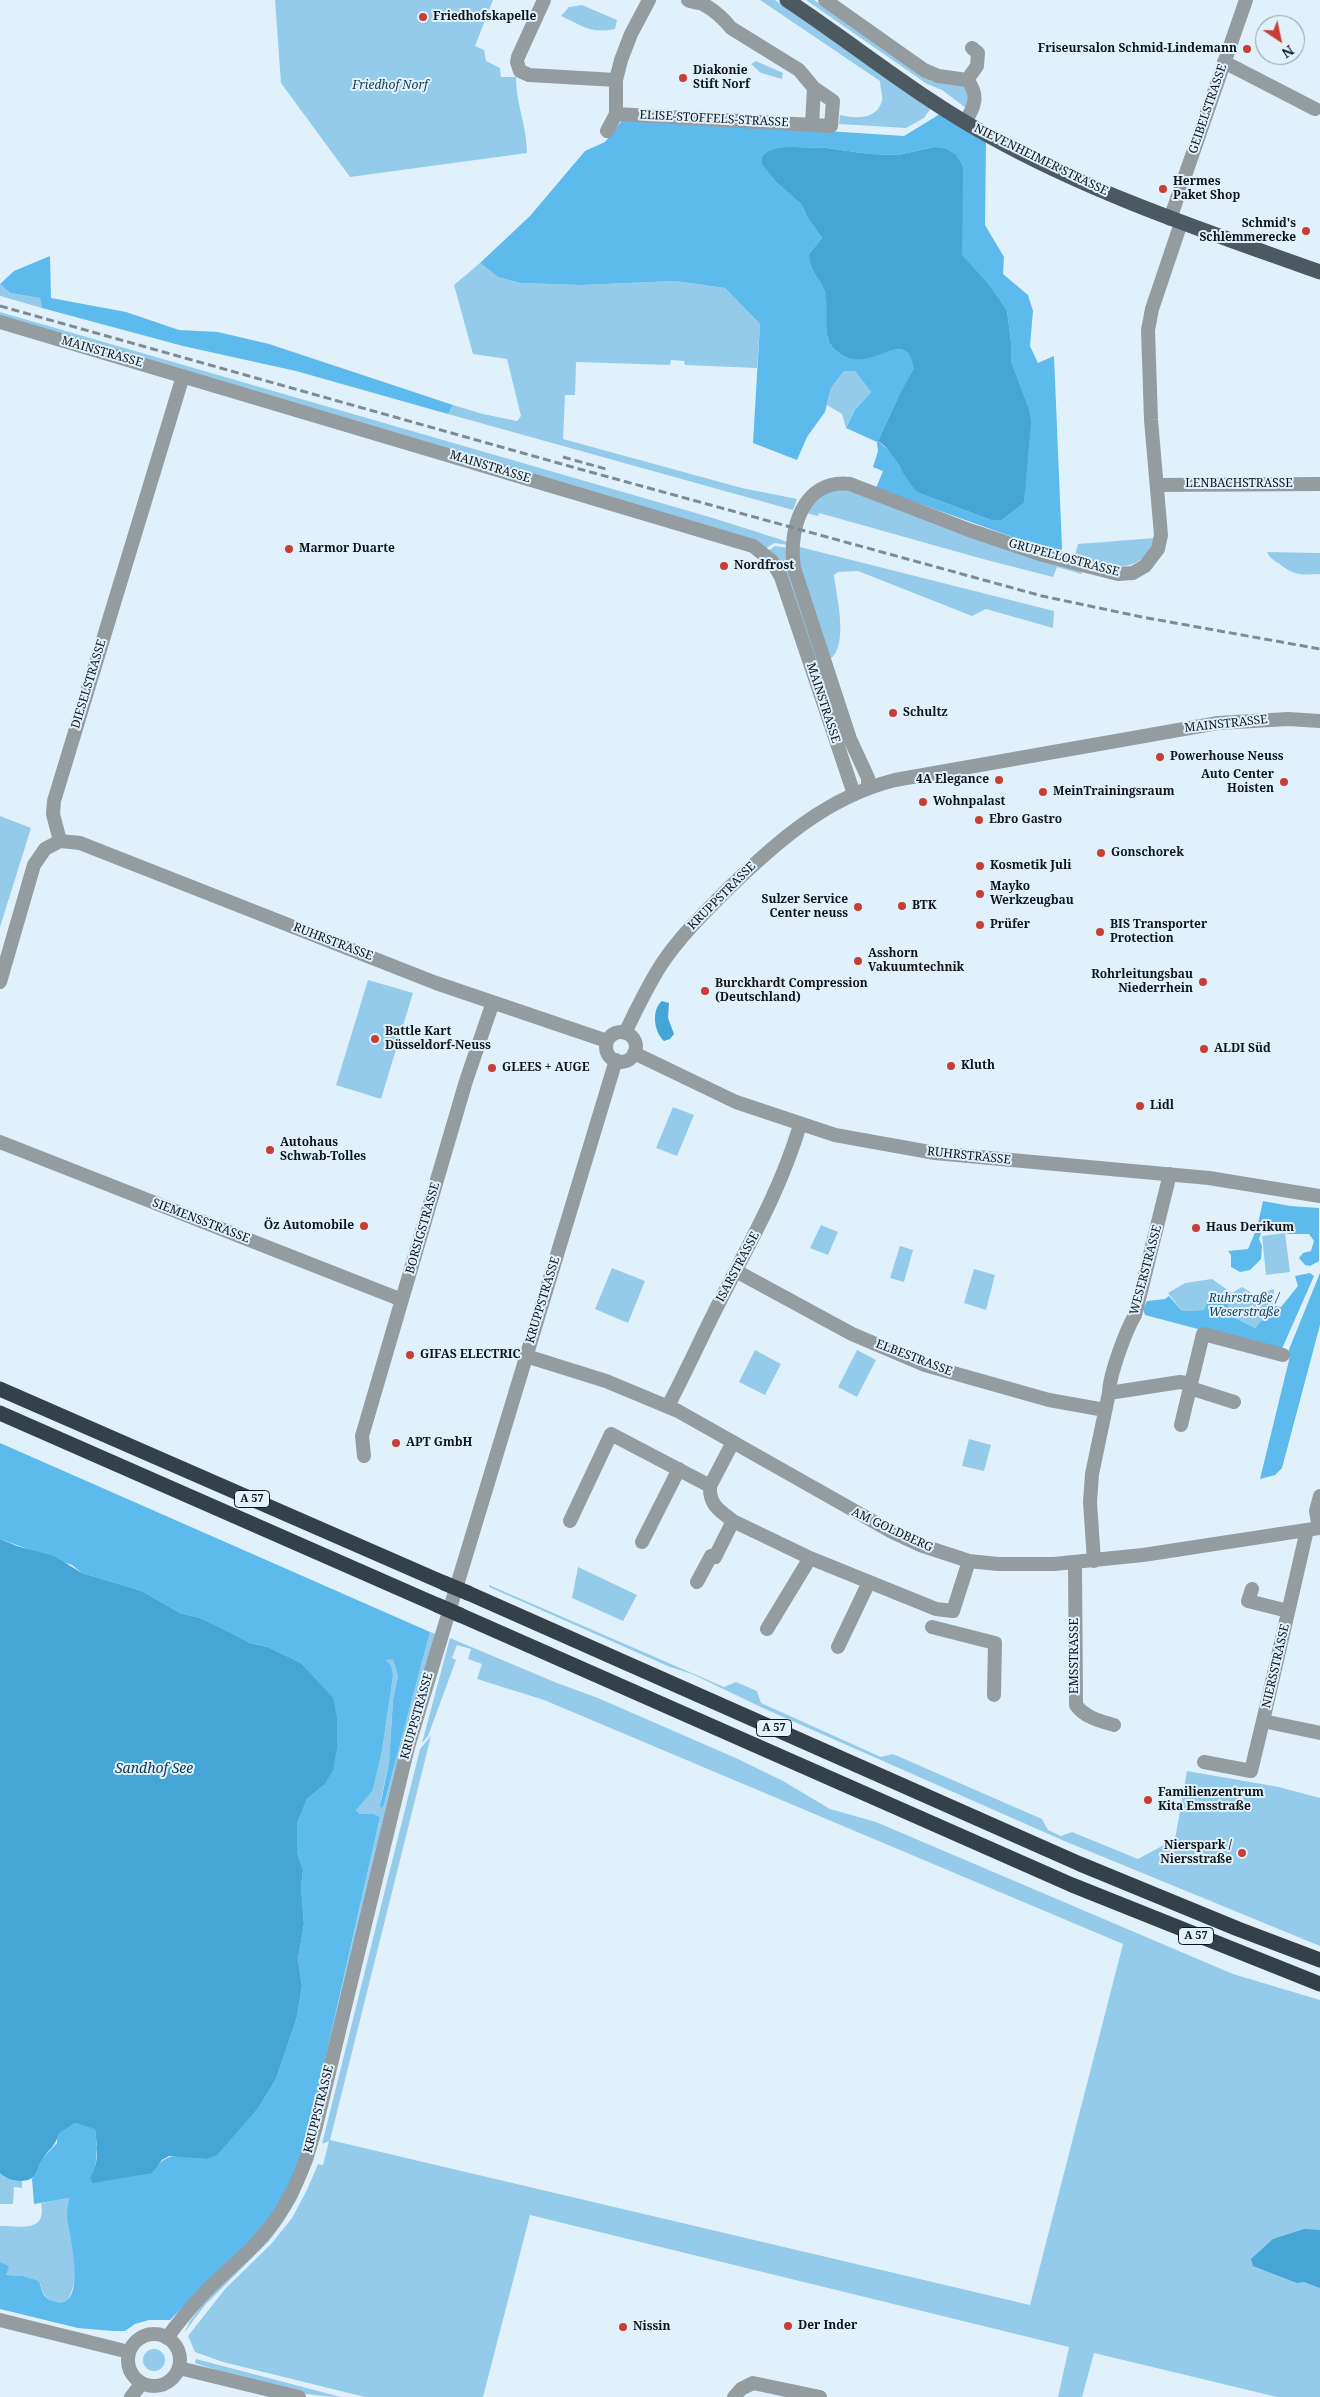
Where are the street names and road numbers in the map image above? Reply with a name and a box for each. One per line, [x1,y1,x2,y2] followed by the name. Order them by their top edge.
[1186,62,1230,156] street label: GEIBELSTRASSE
[639,108,789,130] street label: ELISE-STOFFELS-STRASSE
[972,121,1110,199] street label: NIEVENHEIMER STRASSE
[60,334,144,370] street label: MAINSTRASSE
[448,448,532,486] street label: MAINSTRASSE
[1185,477,1293,491] street label: LENBACHSTRASSE
[1007,536,1121,580] street label: GRUPELLOSTRASSE
[69,638,109,730] street label: DIESELSTRASSE
[803,661,843,745] street label: MAINSTRASSE
[1184,712,1268,736] street label: MAINSTRASSE
[685,859,759,933] street label: KRUPPSTRASSE
[291,920,375,964] street label: RUHRSTRASSE
[926,1144,1012,1168] street label: RUHRSTRASSE
[403,1181,443,1275] street label: BORSIGSTRASSE
[150,1196,252,1246] street label: SIEMENSSTRASSE
[1127,1223,1165,1317] street label: WESERSTRASSE
[713,1229,763,1305] street label: ISARSTRASSE
[523,1255,563,1345] street label: KRUPPSTRASSE
[874,1337,954,1379] street label: ELBESTRASSE
[234,1490,270,1508] road number: A 57
[849,1505,935,1555] street label: AM GOLDBERG
[1068,1618,1082,1694] street label: EMSSTRASSE
[1259,1623,1293,1709] street label: NIERSSTRASSE
[398,1671,436,1761] street label: KRUPPSTRASSE
[756,1720,792,1736] road number: A 57
[1178,1928,1214,1944] road number: A 57
[301,2064,337,2154] street label: KRUPPSTRASSE

